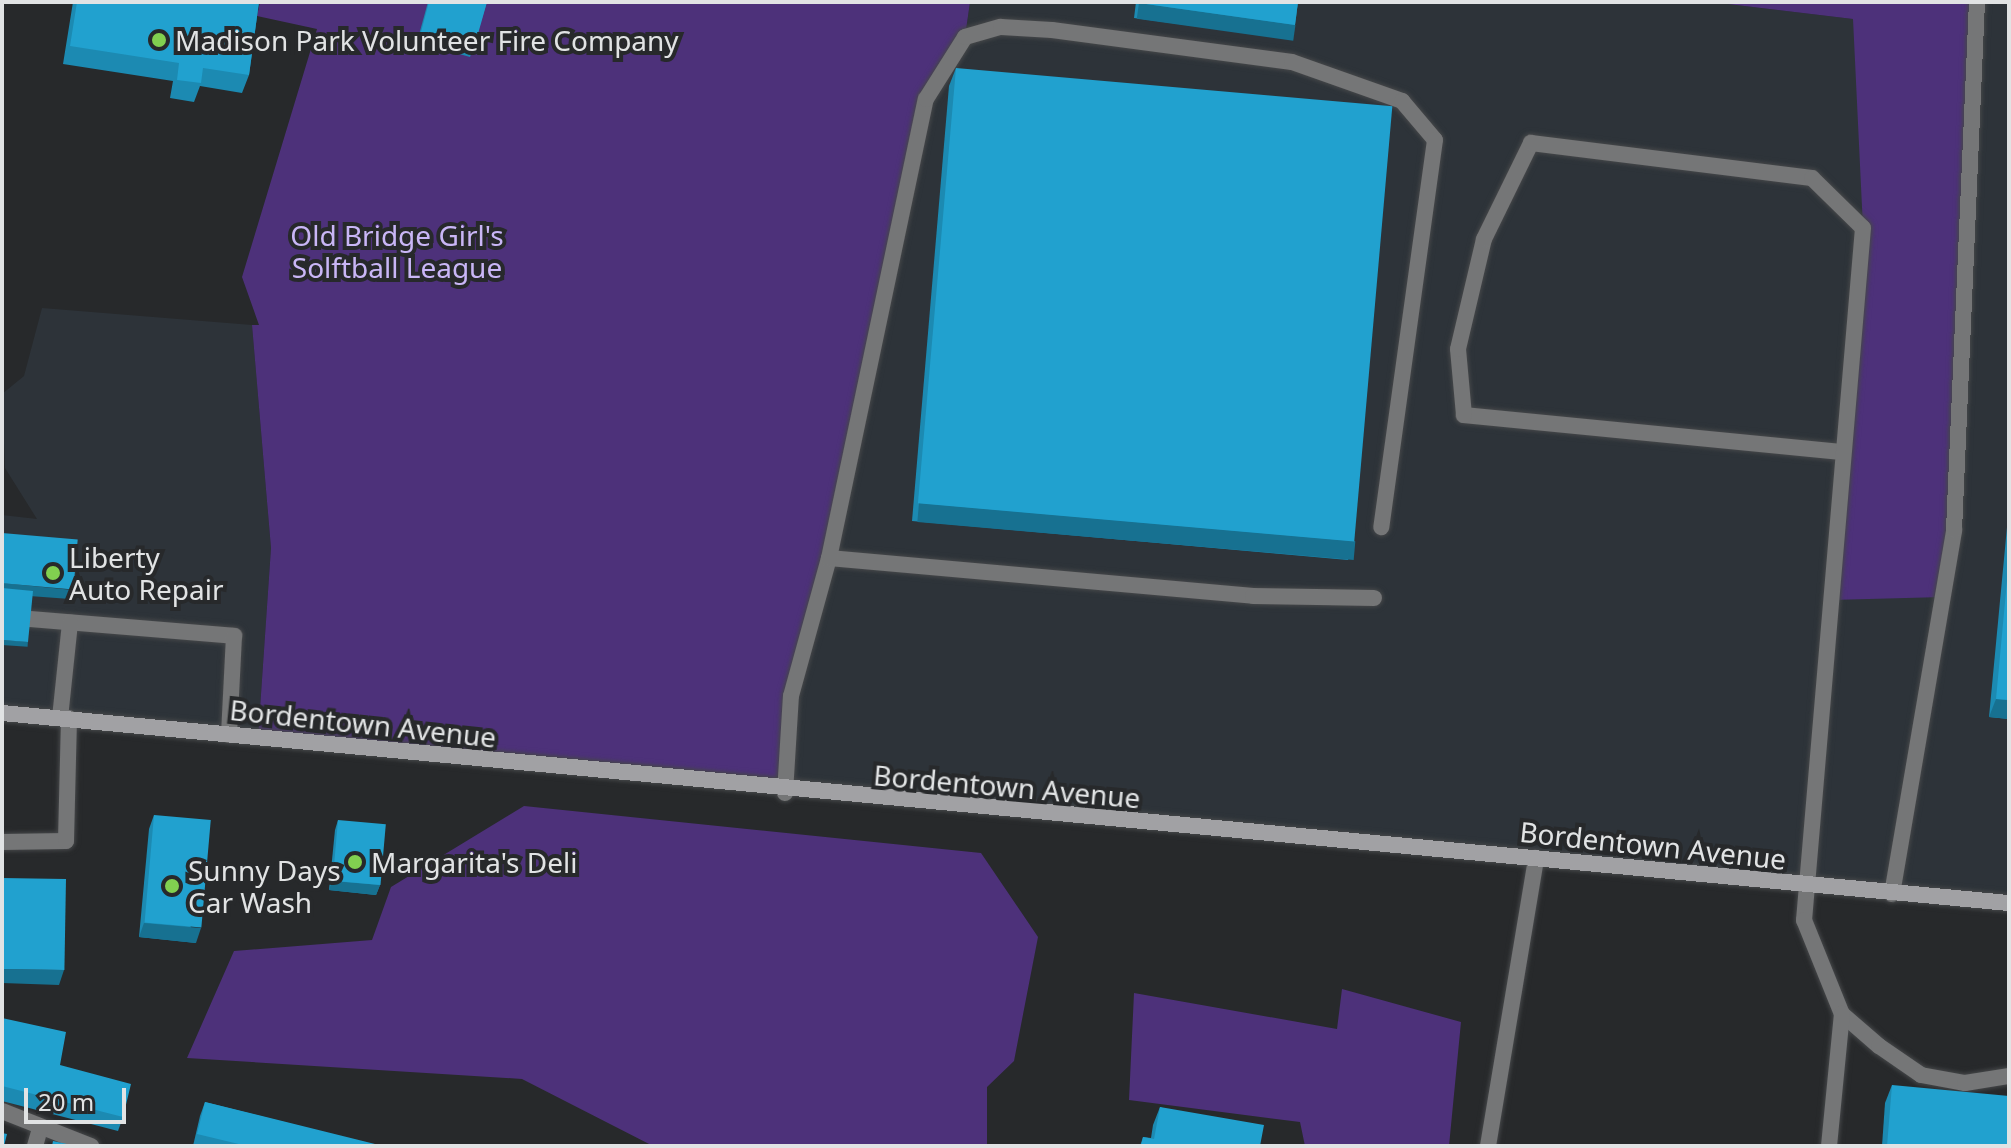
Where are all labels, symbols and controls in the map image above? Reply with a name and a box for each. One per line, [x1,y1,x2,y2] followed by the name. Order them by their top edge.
[175,23,679,57] place label: Madison Park Volunteer Fire Company
[150,31,168,49] marker: Madison Park Volunteer Fire Company
[290,218,504,284] park label: Old Bridge Girl's Solftball League
[69,540,223,606] place label: Liberty Auto Repair
[44,564,62,582] marker: Liberty Auto Repair
[228,692,498,754] street label: Bordentown Avenue
[872,758,1142,814] street label: Bordentown Avenue
[1518,814,1788,876] street label: Bordentown Avenue
[371,845,577,879] place label: Margarita's Deli
[188,853,341,919] place label: Sunny Days Car Wash
[346,853,364,871] marker: Margarita's Deli
[163,877,181,895] marker: Sunny Days Car Wash
[28,1072,130,1122] scale bar
[38,1085,94,1118] text: 20 m

